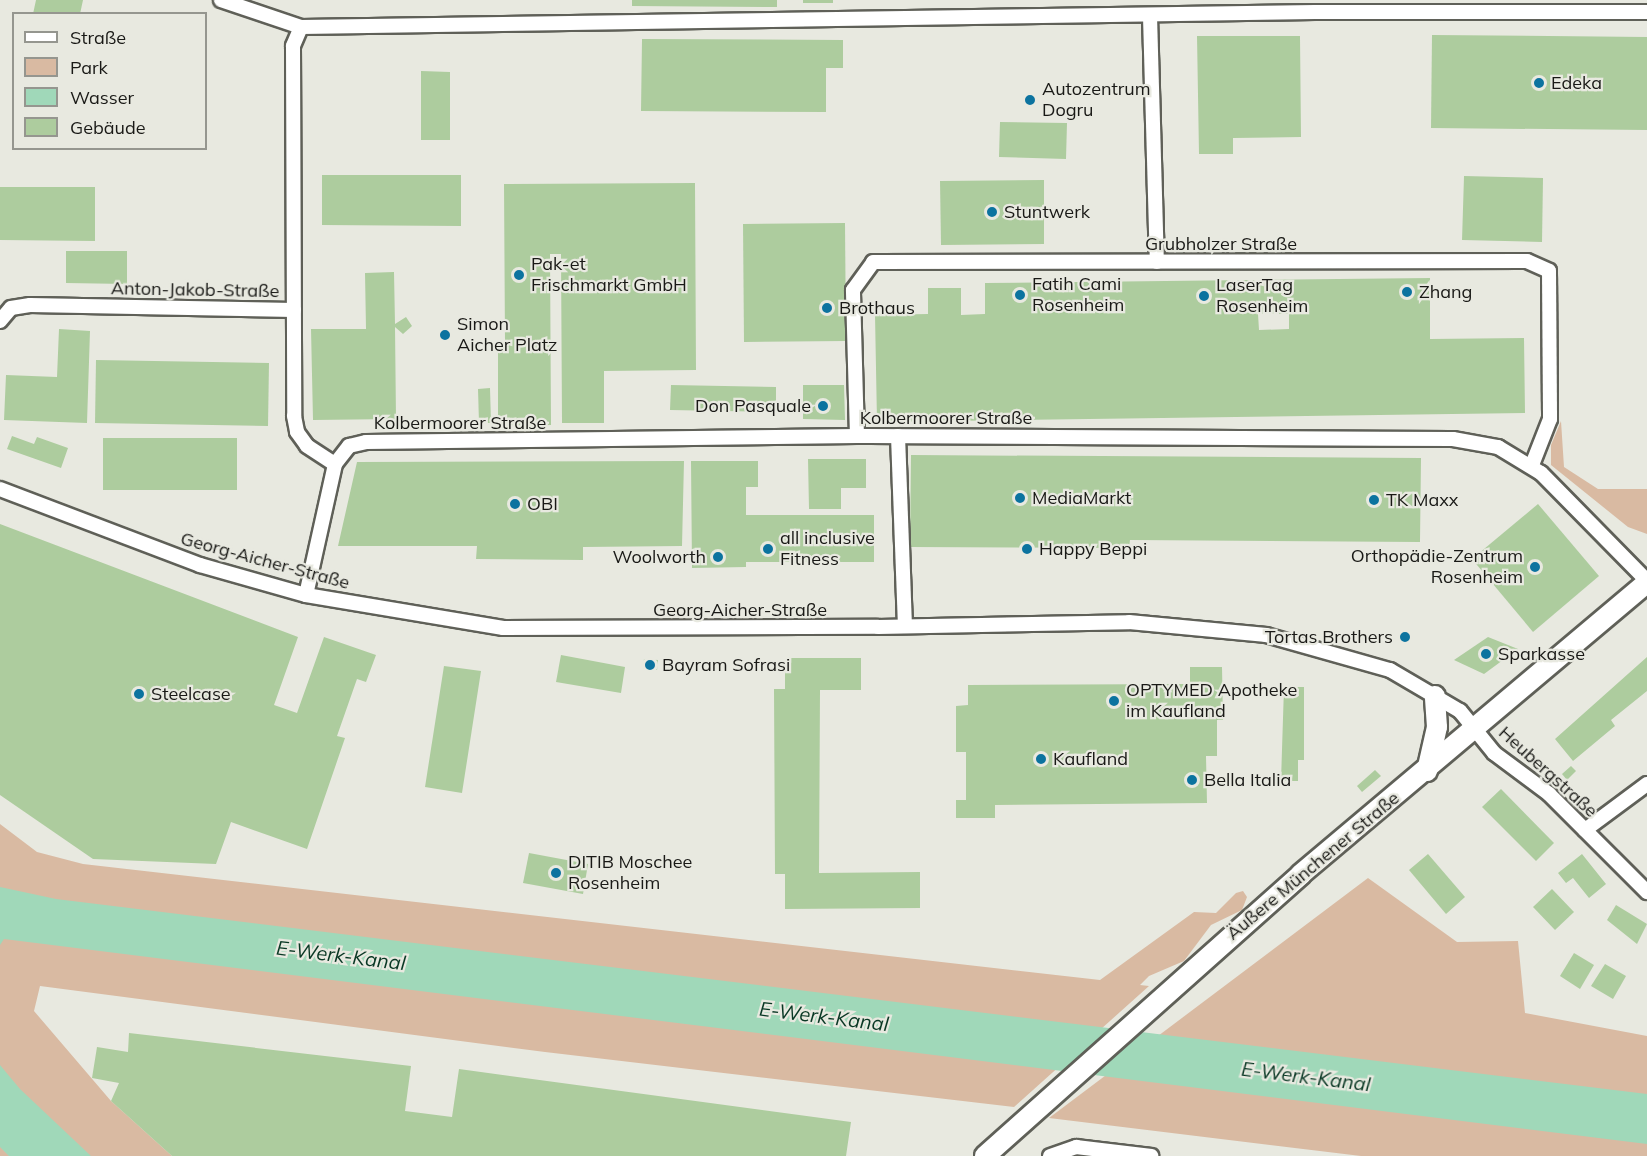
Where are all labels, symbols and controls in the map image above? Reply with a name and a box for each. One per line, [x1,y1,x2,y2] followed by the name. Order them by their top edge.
[12,12,207,150] legend
[70,26,126,49] text: Straße
[70,56,108,79] text: Park
[1551,72,1602,94] place label: Edeka
[1532,76,1546,90] marker: Edeka
[1042,79,1151,122] place label: Autozentrum Dogru
[70,86,134,109] text: Wasser
[1023,93,1037,107] marker: Autozentrum Dogru
[70,116,146,139] text: Gebäude
[1004,201,1090,223] place label: Stuntwerk
[985,205,999,219] marker: Stuntwerk
[1145,233,1297,255] street label: Grubholzer Straße
[531,254,687,296] place label: Pak-et Frischmarkt GmbH
[512,268,526,282] marker: Pak-et Frischmarkt GmbH
[1032,274,1124,316] place label: Fatih Cami Rosenheim
[1216,275,1308,318] place label: LaserTag Rosenheim
[111,278,279,302] street label: Anton-Jakob-Straße
[1419,281,1472,303] place label: Zhang
[1400,285,1414,299] marker: Zhang
[1013,288,1027,302] marker: Fatih Cami Rosenheim
[1197,289,1211,303] marker: LaserTag Rosenheim
[839,297,915,319] place label: Brothaus
[820,301,834,315] marker: Brothaus
[457,314,557,356] place label: Simon Aicher Platz
[438,328,452,342] marker: Simon Aicher Platz
[695,395,811,417] place label: Don Pasquale
[816,399,830,413] marker: Don Pasquale
[860,407,1032,429] street label: Kolbermoorer Straße
[374,412,546,434] street label: Kolbermoorer Straße
[1032,487,1131,509] place label: MediaMarkt
[1386,489,1458,511] place label: TK Maxx
[1013,491,1027,505] marker: MediaMarkt
[527,493,558,515] place label: OBI
[1367,493,1381,507] marker: TK Maxx
[508,497,522,511] marker: OBI
[178,528,352,594] street label: Georg-Aicher-Straße
[780,528,875,570] place label: all inclusive Fitness
[1039,538,1147,560] place label: Happy Beppi
[761,542,775,556] marker: all inclusive Fitness
[1020,542,1034,556] marker: Happy Beppi
[613,546,706,568] place label: Woolworth
[1351,546,1523,588] place label: Orthopädie-Zentrum Rosenheim
[711,550,725,564] marker: Woolworth
[1528,560,1542,574] marker: Orthopädie-Zentrum Rosenheim
[653,599,827,621] street label: Georg-Aicher-Straße
[1265,626,1393,648] place label: Tortas Brothers
[1398,630,1412,644] marker: Tortas Brothers
[1498,643,1585,665] place label: Sparkasse
[1479,647,1493,661] marker: Sparkasse
[662,654,790,676] place label: Bayram Sofrasi
[643,658,657,672] marker: Bayram Sofrasi
[1126,680,1297,722] place label: OPTYMED Apotheke im Kaufland
[151,683,231,705] place label: Steelcase
[132,687,146,701] marker: Steelcase
[1107,694,1121,708] marker: OPTYMED Apotheke im Kaufland
[1494,722,1602,822] street label: Heubergstraße
[1053,748,1128,770] place label: Kaufland
[1034,752,1048,766] marker: Kaufland
[1204,769,1291,791] place label: Bella Italia
[1185,773,1199,787] marker: Bella Italia
[1222,787,1404,945] street label: Äußere Münchener Straße
[568,852,692,894] place label: DITIB Moschee Rosenheim
[549,866,563,880] marker: DITIB Moschee Rosenheim
[275,935,407,975] water label: E-Werk-Kanal
[758,996,890,1036] water label: E-Werk-Kanal
[1240,1056,1372,1096] water label: E-Werk-Kanal

